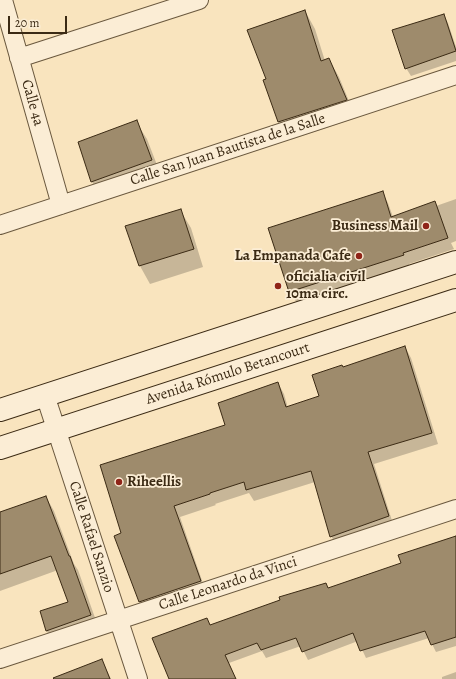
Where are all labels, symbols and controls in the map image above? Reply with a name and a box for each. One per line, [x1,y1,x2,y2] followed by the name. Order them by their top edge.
[10,8,69,34] scale bar
[15,15,39,31] text: 20 m
[17,78,47,128] street label: Calle 4a
[128,110,328,190] street label: Calle San Juan Bautista de la Salle
[332,217,418,235] place label: Business Mail
[421,221,431,231] marker: Business Mail
[235,247,351,265] place label: La Empanada Cafe
[354,251,364,261] marker: La Empanada Cafe
[286,268,365,303] place label: oficialia civil 10ma circ.
[273,281,283,291] marker: oficialia civil 10ma circ.
[144,339,312,409] street label: Avenida Rómulo Betancourt
[127,473,181,491] place label: Riheellis
[114,477,124,487] marker: Riheellis
[65,479,117,595] street label: Calle Rafael Sanzio
[157,553,299,615] street label: Calle Leonardo da Vinci

